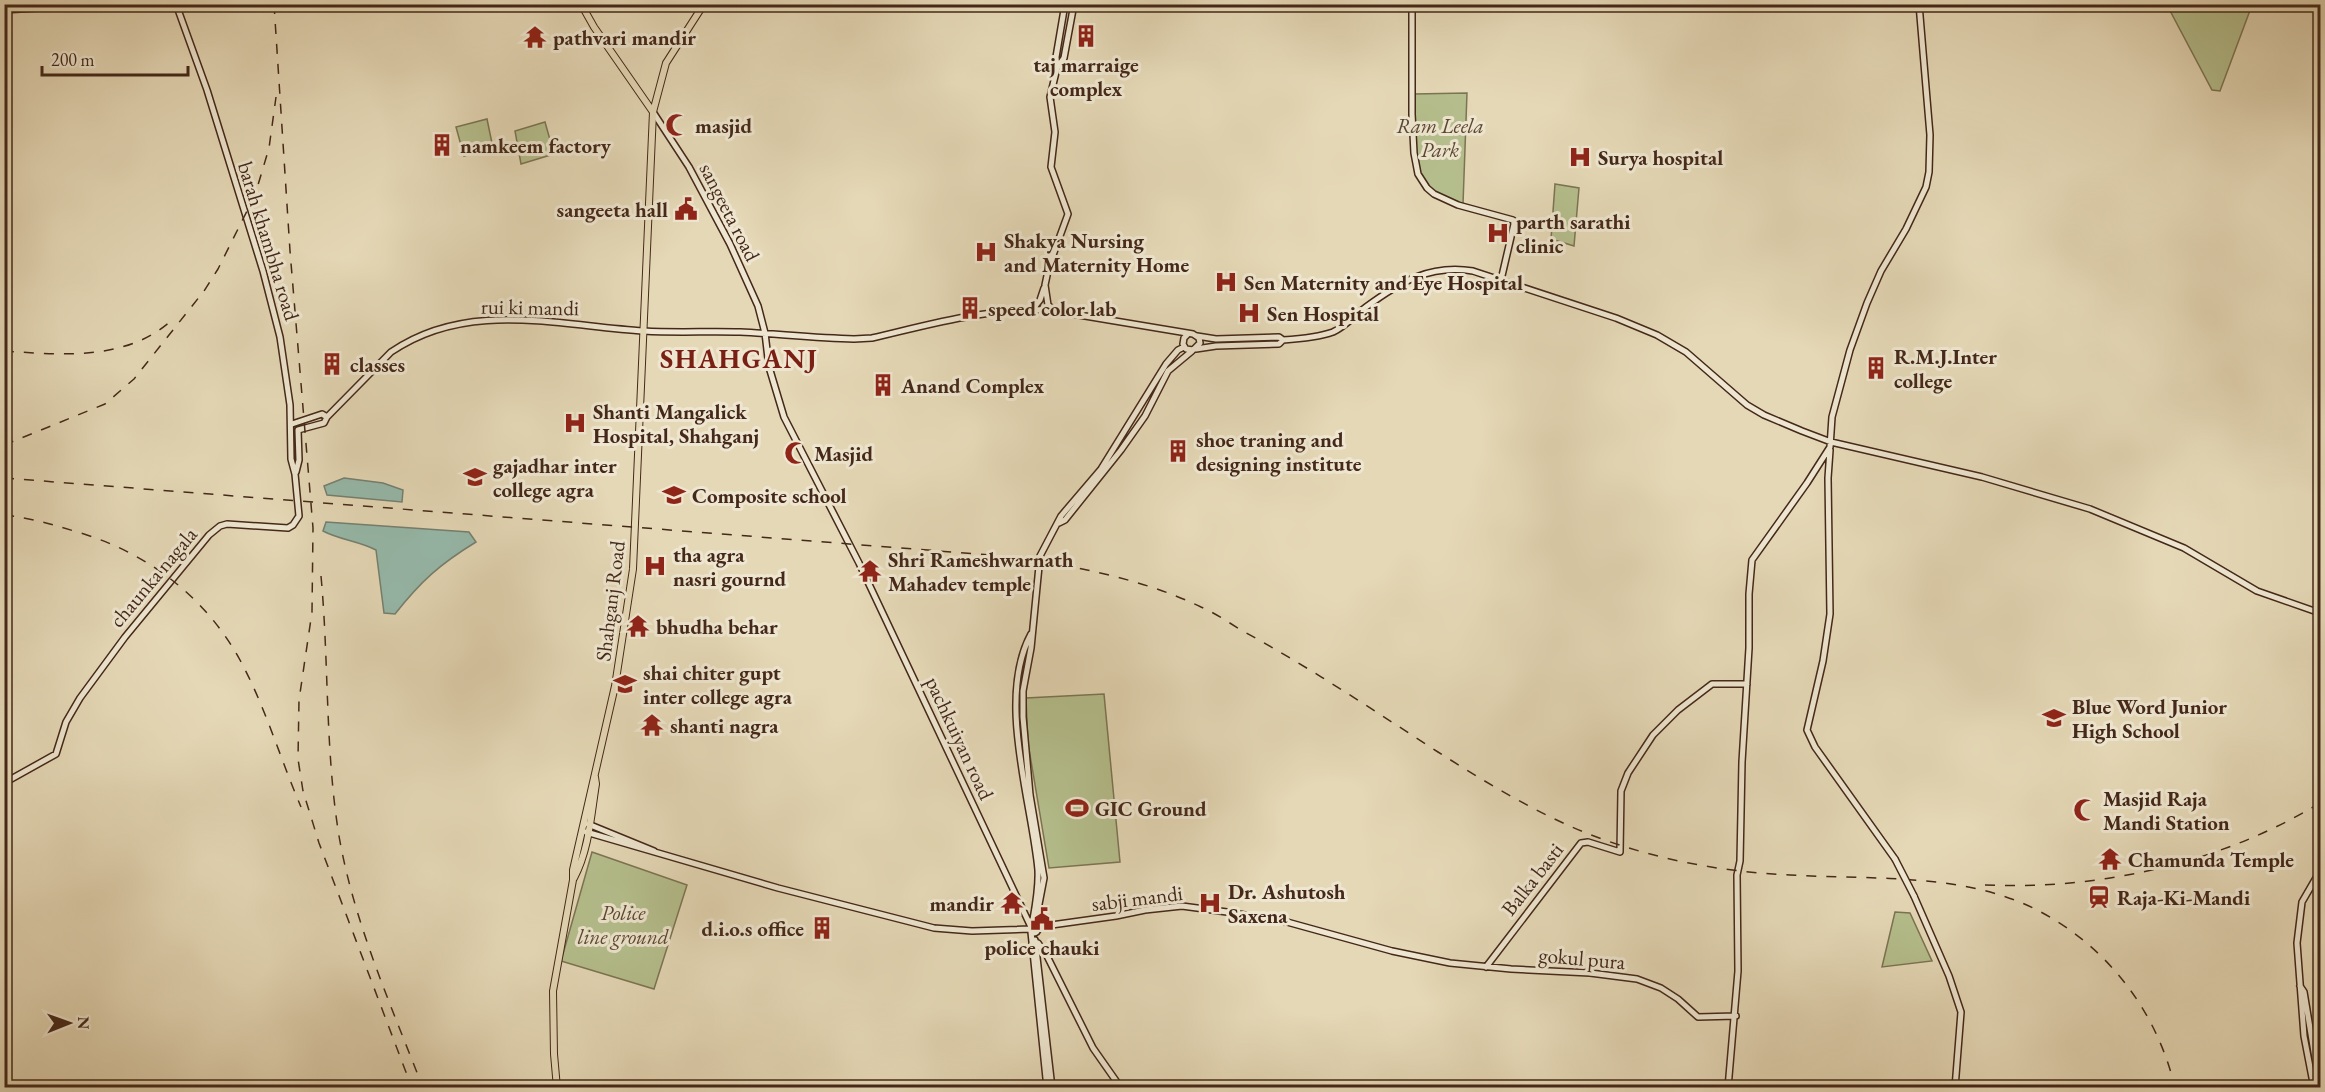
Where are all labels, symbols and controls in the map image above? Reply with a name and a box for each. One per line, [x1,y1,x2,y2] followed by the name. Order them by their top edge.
[1073,23,1099,49] building icon: taj marraige complex
[522,24,548,50] temple icon: pathvari mandir
[553,24,696,51] place label: pathvari mandir
[42,39,188,77] scale bar
[51,48,95,71] text: 200 m
[1033,51,1139,102] place label: taj marraige complex
[664,112,690,138] mosque icon: masjid
[695,112,752,139] place label: masjid
[1396,112,1484,163] park label: Ram Leela Park
[429,132,455,158] building icon: namkeem factory
[460,132,612,159] place label: namkeem factory
[1567,144,1593,170] hospital icon: Surya hospital
[1598,144,1723,171] place label: Surya hospital
[232,158,306,324] street label: barah khambha road
[694,158,766,266] street label: sangeeta road
[557,196,668,223] place label: sangeeta hall
[673,196,699,222] public building icon: sangeeta hall
[1516,208,1630,259] place label: parth sarathi clinic
[1485,220,1511,246] hospital icon: parth sarathi clinic
[1004,227,1189,278] place label: Shakya Nursing and Maternity Home
[973,239,999,265] hospital icon: Shakya Nursing and Maternity Home
[1213,269,1239,295] hospital icon: Sen Maternity and Eye Hospital
[1244,269,1523,296] place label: Sen Maternity and Eye Hospital
[481,293,579,321] street label: rui ki mandi
[957,295,983,321] building icon: speed color lab
[988,295,1116,322] place label: speed color lab
[1236,300,1262,326] hospital icon: Sen Hospital
[1267,300,1379,327] place label: Sen Hospital
[660,341,818,376] district label: SHAHGANJ
[1894,343,1997,394] place label: R.M.J.Inter college
[319,351,345,377] building icon: classes
[350,351,405,378] place label: classes
[1863,355,1889,381] building icon: R.M.J.Inter college
[870,372,896,398] building icon: Anand Complex
[900,372,1044,399] place label: Anand Complex
[593,398,759,449] place label: Shanti Mangalick Hospital, Shahganj
[562,410,588,436] hospital icon: Shanti Mangalick Hospital, Shahganj
[1196,426,1362,477] place label: shoe traning and designing institute
[1165,438,1191,464] building icon: shoe traning and designing institute
[783,440,809,466] mosque icon: Masjid
[814,440,873,467] place label: Masjid
[493,452,617,503] place label: gajadhar inter college agra
[462,464,488,490] school or university icon: gajadhar inter college agra
[661,482,687,508] school or university icon: Composite school
[692,482,846,509] place label: Composite school
[103,521,203,633] street label: chaunka nagala
[589,539,631,663] street label: Shahganj Road
[673,541,787,592] place label: tha agra nasri gournd
[888,546,1074,597] place label: Shri Rameshwarnath Mahadev temple
[642,553,668,579] hospital icon: tha agra nasri gournd
[857,558,883,584] temple icon: Shri Rameshwarnath Mahadev temple
[625,613,651,639] temple icon: bhudha behar
[656,613,778,640] place label: bhudha behar
[643,659,793,710] place label: shai chiter gupt inter college agra
[612,671,638,697] school or university icon: shai chiter gupt inter college agra
[920,672,1000,804] street label: pachkuiyan road
[2072,693,2227,744] place label: Blue Word Junior High School
[2041,705,2067,731] school or university icon: Blue Word Junior High School
[639,712,665,738] temple icon: shanti nagra
[670,712,779,739] place label: shanti nagra
[2103,785,2230,836] place label: Masjid Raja Mandi Station
[1064,795,1090,821] sports icon: GIC Ground
[1095,795,1207,822] place label: GIC Ground
[2072,797,2098,823] mosque icon: Masjid Raja Mandi Station
[1495,837,1569,921] street label: Balka basti
[2097,846,2123,872] temple icon: Chamunda Temple
[2128,846,2294,873] place label: Chamunda Temple
[1228,878,1346,929] place label: Dr. Ashutosh Saxena
[1090,879,1184,917] street label: sabji mandi
[2086,884,2112,910] station icon: Raja-Ki-Mandi
[2117,884,2250,911] place label: Raja-Ki-Mandi
[929,890,994,917] place label: mandir
[999,890,1025,916] temple icon: mandir
[1197,890,1223,916] hospital icon: Dr. Ashutosh Saxena
[577,899,669,950] park label: Police line ground
[1029,906,1055,932] public building icon: police chauki
[701,915,804,942] place label: d.i.o.s office
[809,915,835,941] building icon: d.i.o.s office
[985,934,1099,961] place label: police chauki
[1538,941,1627,975] street label: gokul pura
[39,993,99,1053] north arrow
[73,1016,94,1029] text: N

